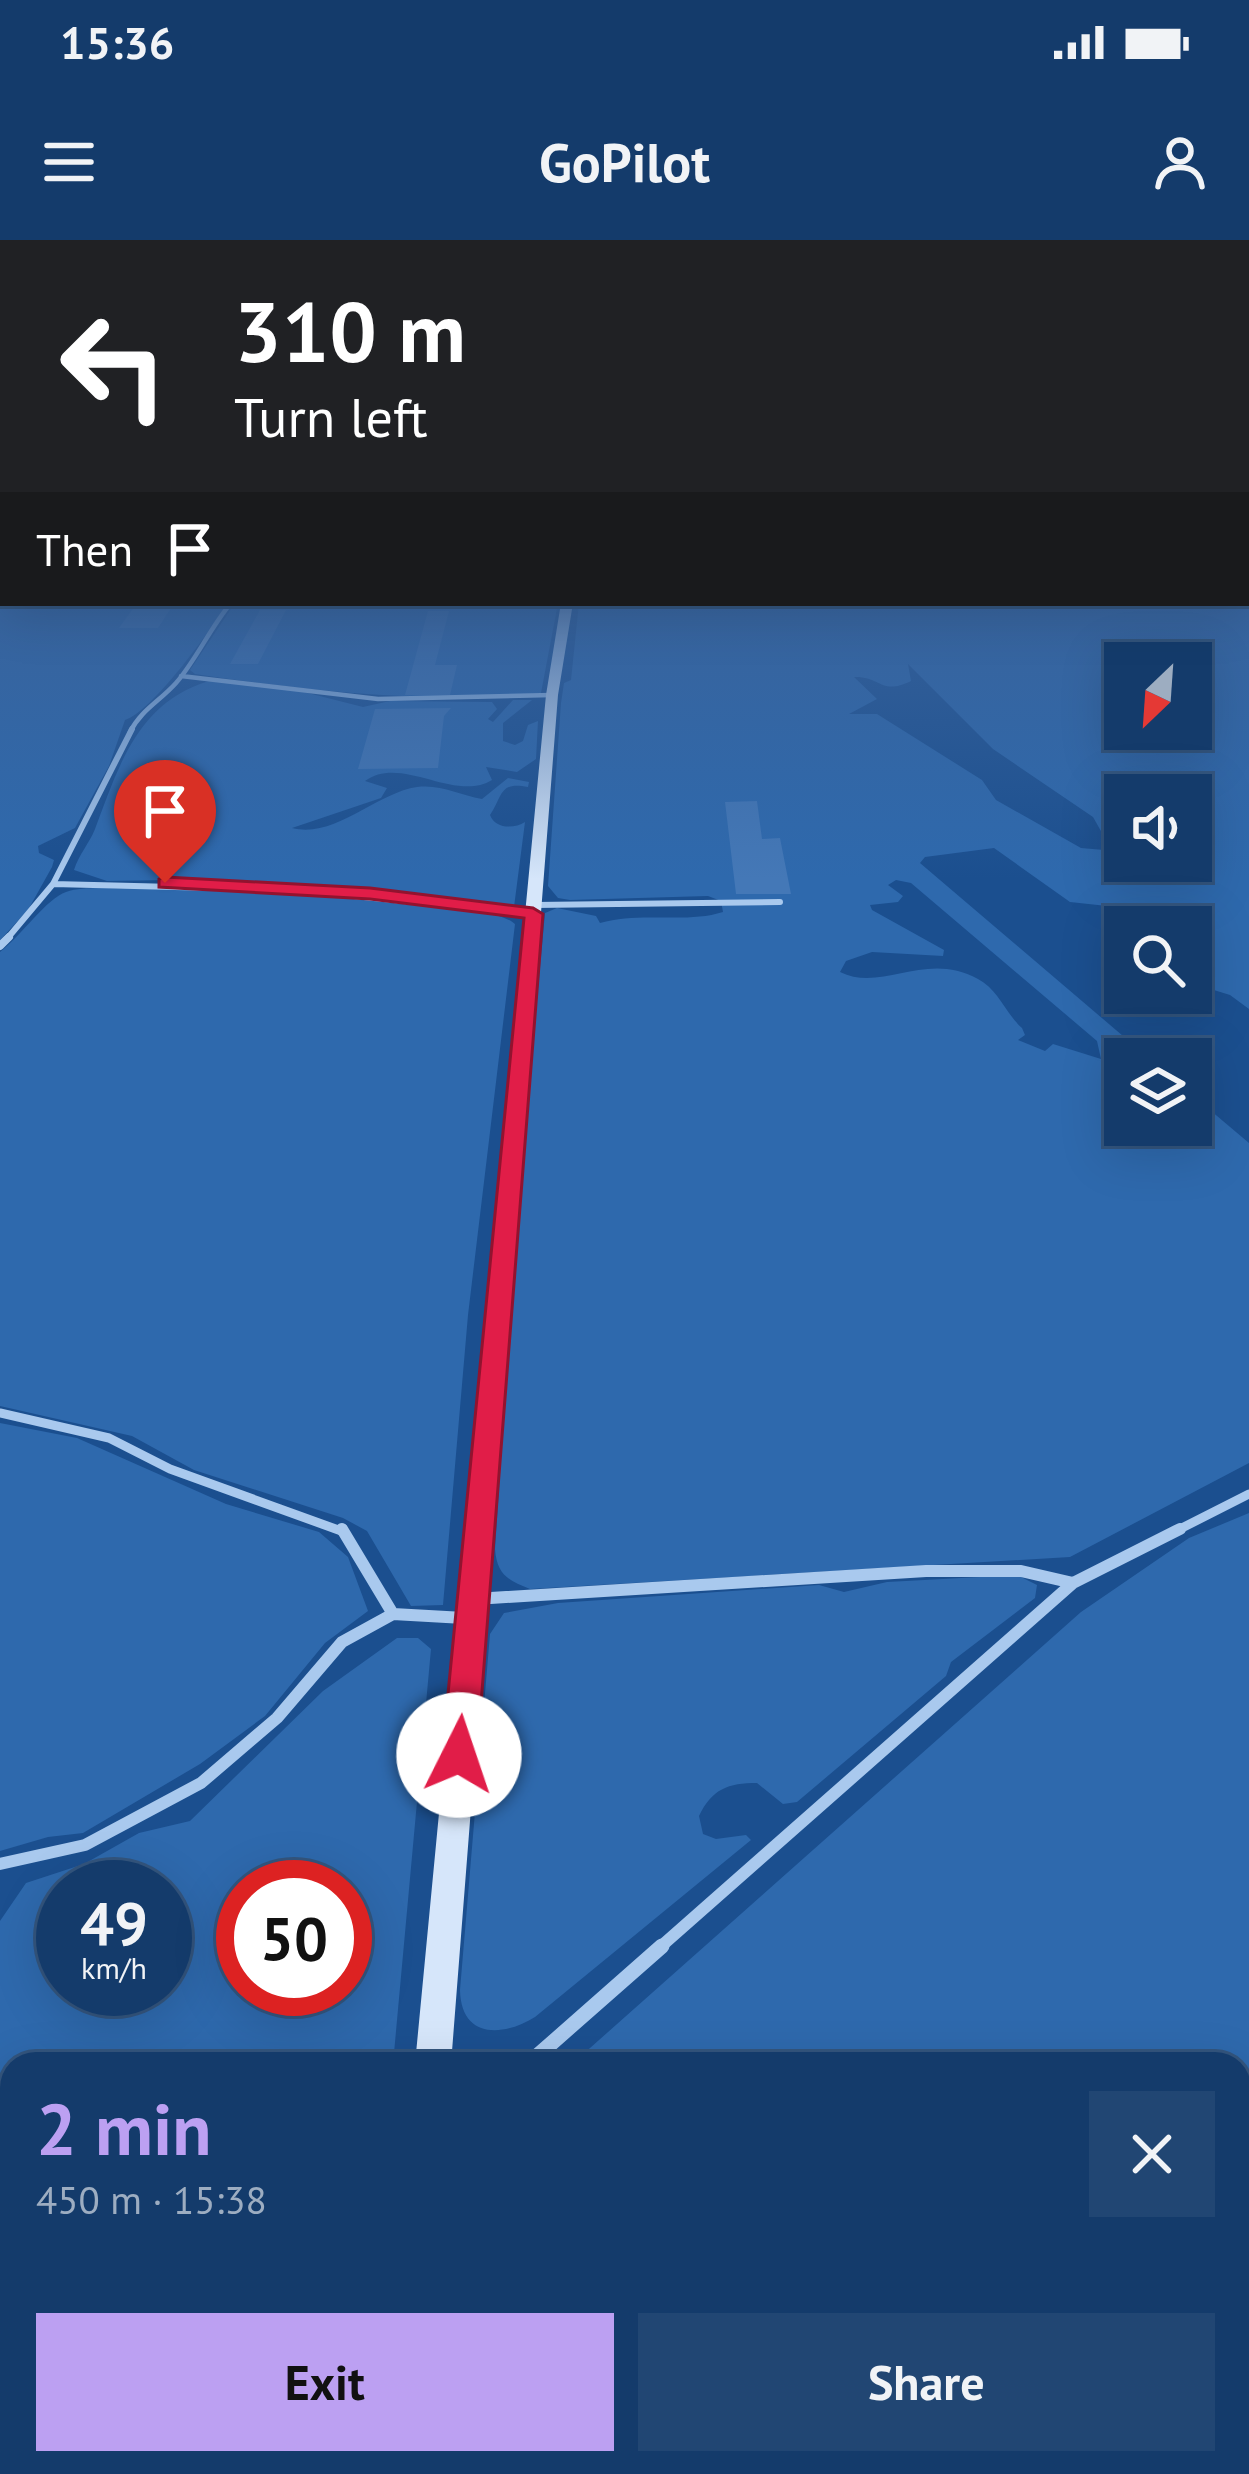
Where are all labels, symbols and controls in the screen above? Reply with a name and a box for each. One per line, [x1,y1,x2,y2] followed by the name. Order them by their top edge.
[60,13,174,71] text: 15:36
[539,127,710,197] text: GoPilot
[36,129,102,195] icon: menu
[1147,129,1213,195] icon: person
[234,276,466,385] text: 310 m
[36,288,192,444] icon: left
[234,382,428,452] text: Turn left
[157,516,223,582] icon: arrive
[36,520,133,578] text: Then
[1104,642,1212,750] north arrow
[1104,642,1212,1146] map controls
[114,760,216,883] pin
[1104,774,1212,882] button: sound
[132,778,198,844] icon: arrive
[1104,906,1212,1014] button: search
[1104,1038,1212,1146] button: layers
[396,1692,522,1818] position arrow
[216,1860,372,2016] speed limit sign: 50
[80,1884,148,1962] text: 49
[81,1948,147,1987] text: km/h
[36,2082,212,2175] text: 2 min
[1089,2091,1215,2217] button: close
[36,2174,267,2225] text: 450 m · 15:38
[36,2313,614,2451] button: Exit
[638,2313,1215,2451] button: Share

